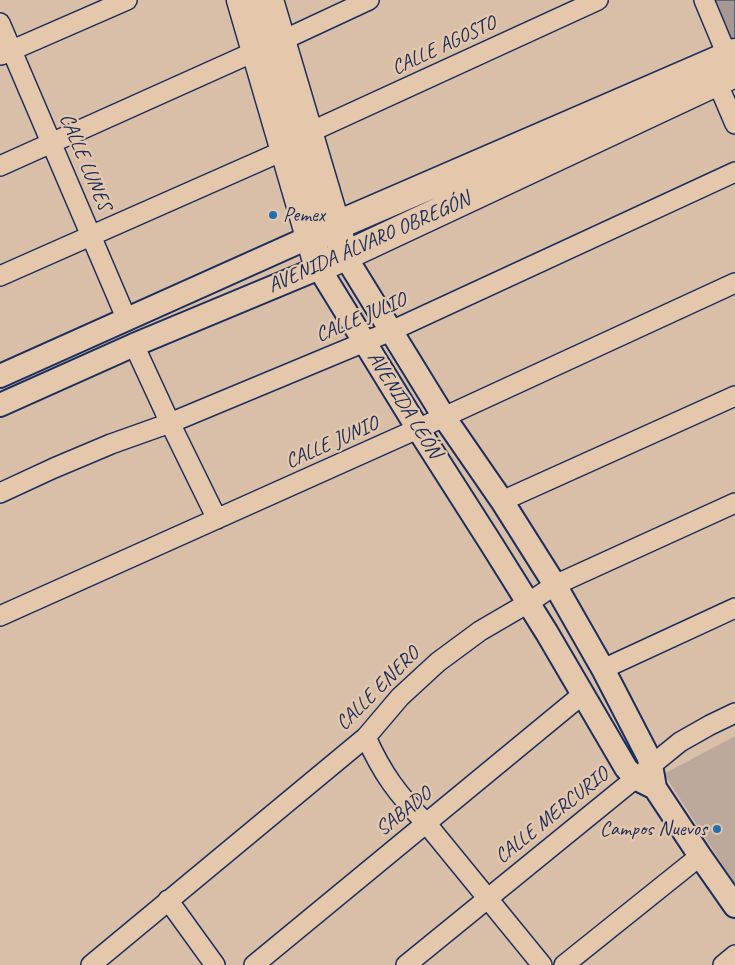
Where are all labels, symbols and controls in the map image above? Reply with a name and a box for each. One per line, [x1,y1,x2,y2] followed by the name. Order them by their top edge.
[388,11,500,81] street label: CALLE AGOSTO
[53,110,117,214] street label: CALLE LUNES
[264,187,474,299] street label: AVENIDA ÁLVARO OBREGÓN
[283,202,325,228] place label: Pemex
[267,209,279,221] marker: Pemex
[312,288,410,348] street label: CALLE JULIO
[361,347,447,463] street label: AVENIDA LEÓN
[282,411,382,475] street label: CALLE JUNIO
[331,642,425,736] street label: CALLE ENERO
[490,762,614,870] street label: CALLE MERCURIO
[371,782,437,842] street label: SABADO
[600,816,707,842] place label: Campos Nuevos
[711,823,723,835] marker: Campos Nuevos

